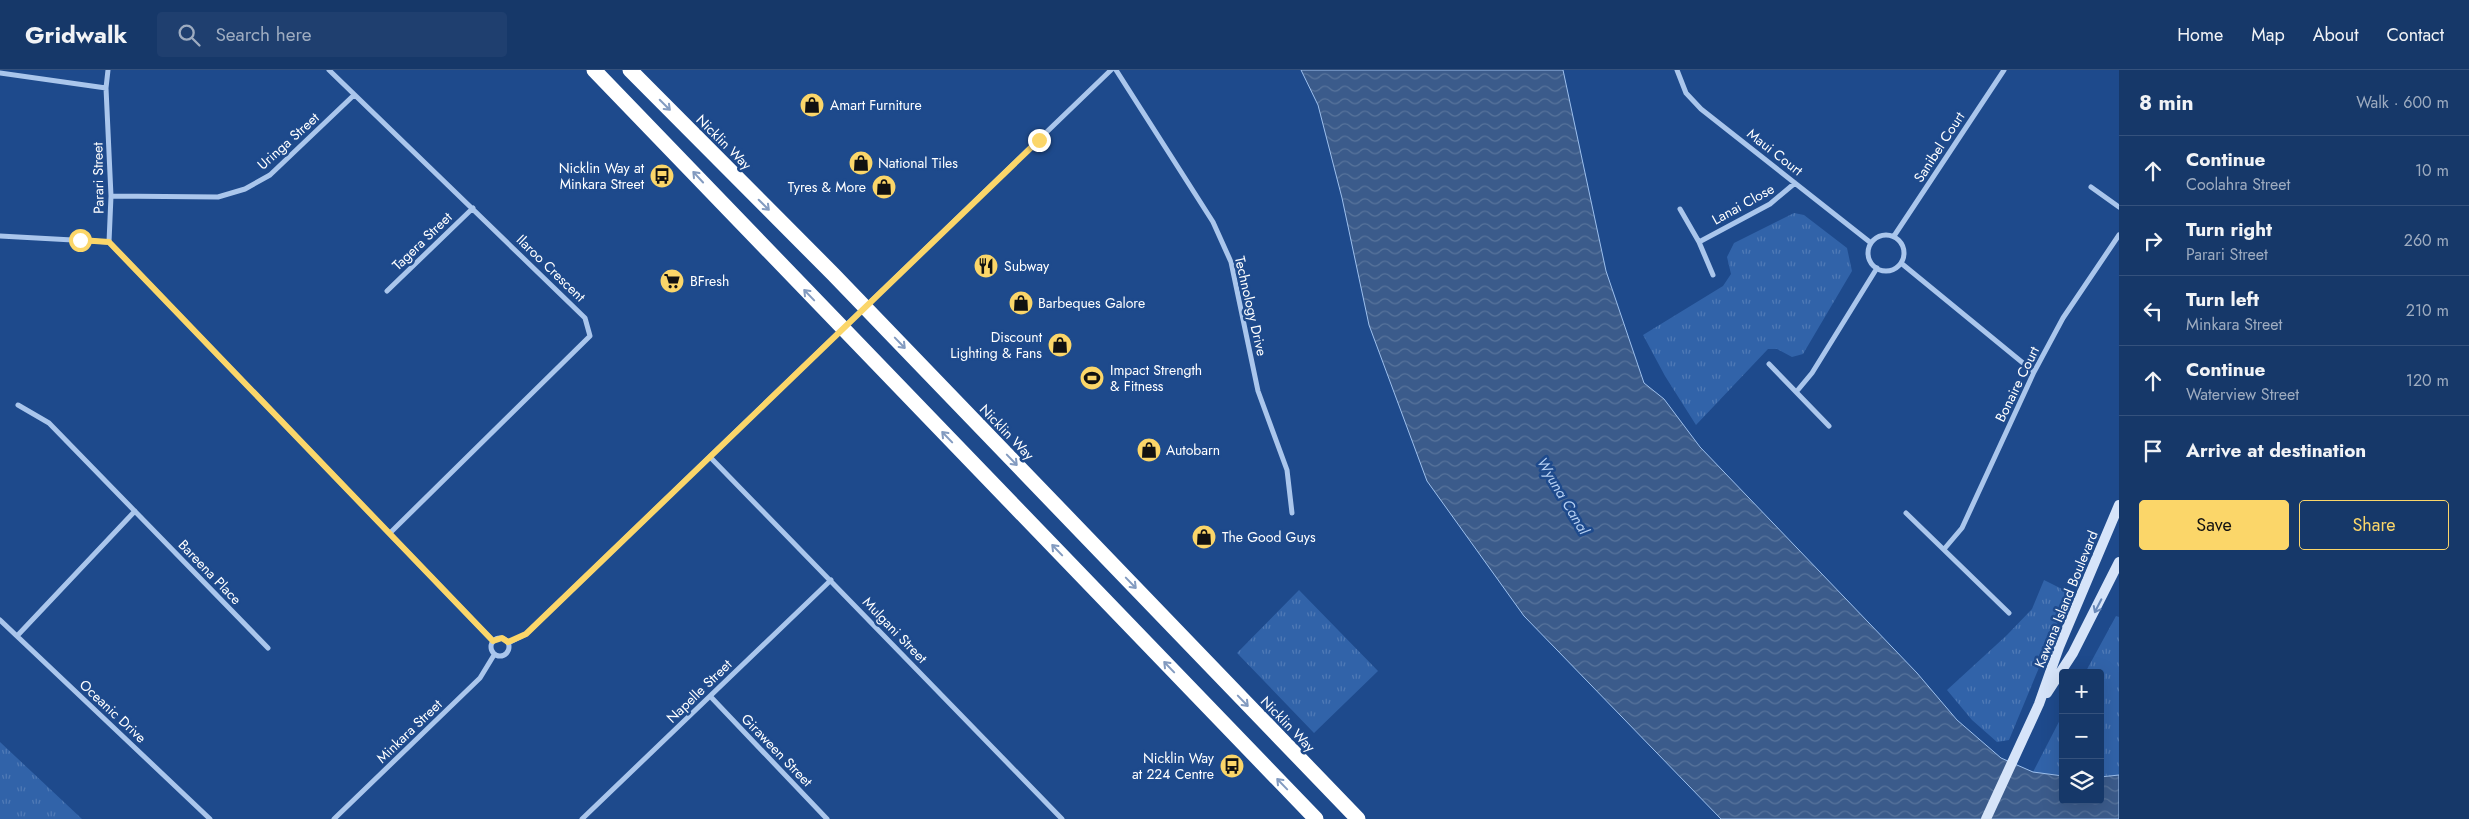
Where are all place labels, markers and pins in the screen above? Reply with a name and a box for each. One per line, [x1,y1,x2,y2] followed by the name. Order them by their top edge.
[799,92,825,118] shop icon: Amart Furniture
[830,95,922,115] place label: Amart Furniture
[848,150,874,176] shop icon: National Tiles
[878,153,958,173] place label: National Tiles
[559,158,645,194] place label: Nicklin Way at Minkara Street
[649,163,675,189] bus stop icon: Nicklin Way at Minkara Street
[871,174,897,200] shop icon: Tyres & More
[788,177,866,197] place label: Tyres & More
[973,253,999,279] restaurant icon: Subway
[1004,256,1050,276] place label: Subway
[659,268,685,294] supermarket icon: BFresh
[690,271,729,291] place label: BFresh
[1008,290,1034,316] shop icon: Barbeques Galore
[1038,293,1145,313] place label: Barbeques Galore
[950,327,1043,363] place label: Discount Lighting & Fans
[1047,332,1073,358] shop icon: Discount Lighting & Fans
[1110,360,1202,396] place label: Impact Strength & Fitness
[1079,365,1105,391] sports icon: Impact Strength & Fitness
[1136,437,1162,463] shop icon: Autobarn
[1166,440,1220,460] place label: Autobarn
[1191,524,1217,550] shop icon: The Good Guys
[1222,527,1316,547] place label: The Good Guys
[1132,748,1215,784] place label: Nicklin Way at 224 Centre
[1219,753,1245,779] bus stop icon: Nicklin Way at 224 Centre

